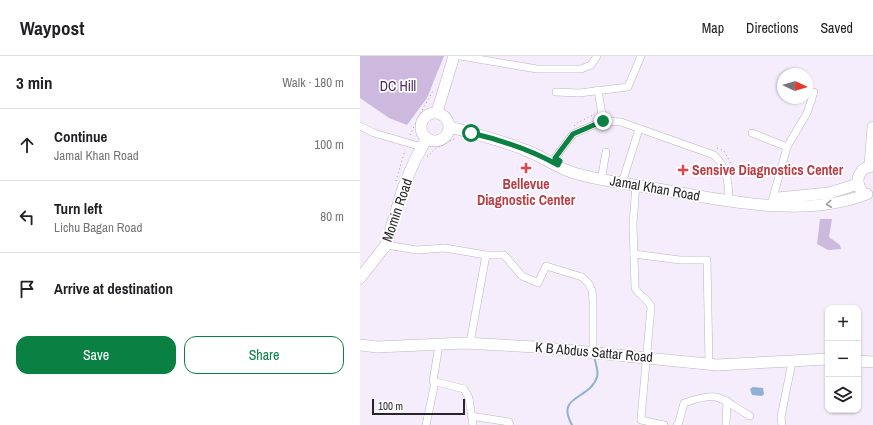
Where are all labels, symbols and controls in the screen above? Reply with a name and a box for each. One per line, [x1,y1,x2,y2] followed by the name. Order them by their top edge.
[20,15,84,41] text: Waypost
[702,19,724,37] text: Map
[746,19,798,37] text: Directions
[820,19,853,37] text: Saved
[777,68,813,104] north arrow
[16,71,52,94] text: 3 min
[282,74,344,91] text: Walk · 180 m
[380,77,416,95] park label: DC Hill
[594,112,612,130] route end
[462,124,480,142] route start
[54,126,107,147] text: Continue
[16,134,38,156] icon: ahead
[314,136,344,153] text: 100 m
[54,147,139,164] text: Jamal Khan Road
[692,161,844,179] place label: Sensive Diagnostics Center
[520,162,532,174] marker: Bellevue Diagnostic Center
[677,164,689,176] marker: Sensive Diagnostics Center
[608,171,702,205] street label: Jamal Khan Road
[477,175,576,209] place label: Bellevue Diagnostic Center
[378,176,416,244] street label: Momin Road
[54,198,102,219] text: Turn left
[826,199,832,208] one-way arrow
[16,206,38,228] icon: left
[320,208,344,225] text: 80 m
[54,219,142,236] text: Lichu Bagan Road
[16,278,38,300] icon: arrive
[54,278,173,299] text: Arrive at destination
[825,305,861,413] map controls
[825,305,861,341] button: +
[16,336,176,374] button: Save
[184,336,344,374] button: Share
[534,338,654,366] street label: K B Abdus Sattar Road
[825,341,861,377] button: −
[825,377,861,413] button: layers
[372,397,465,416] scale bar
[378,399,403,413] text: 100 m

